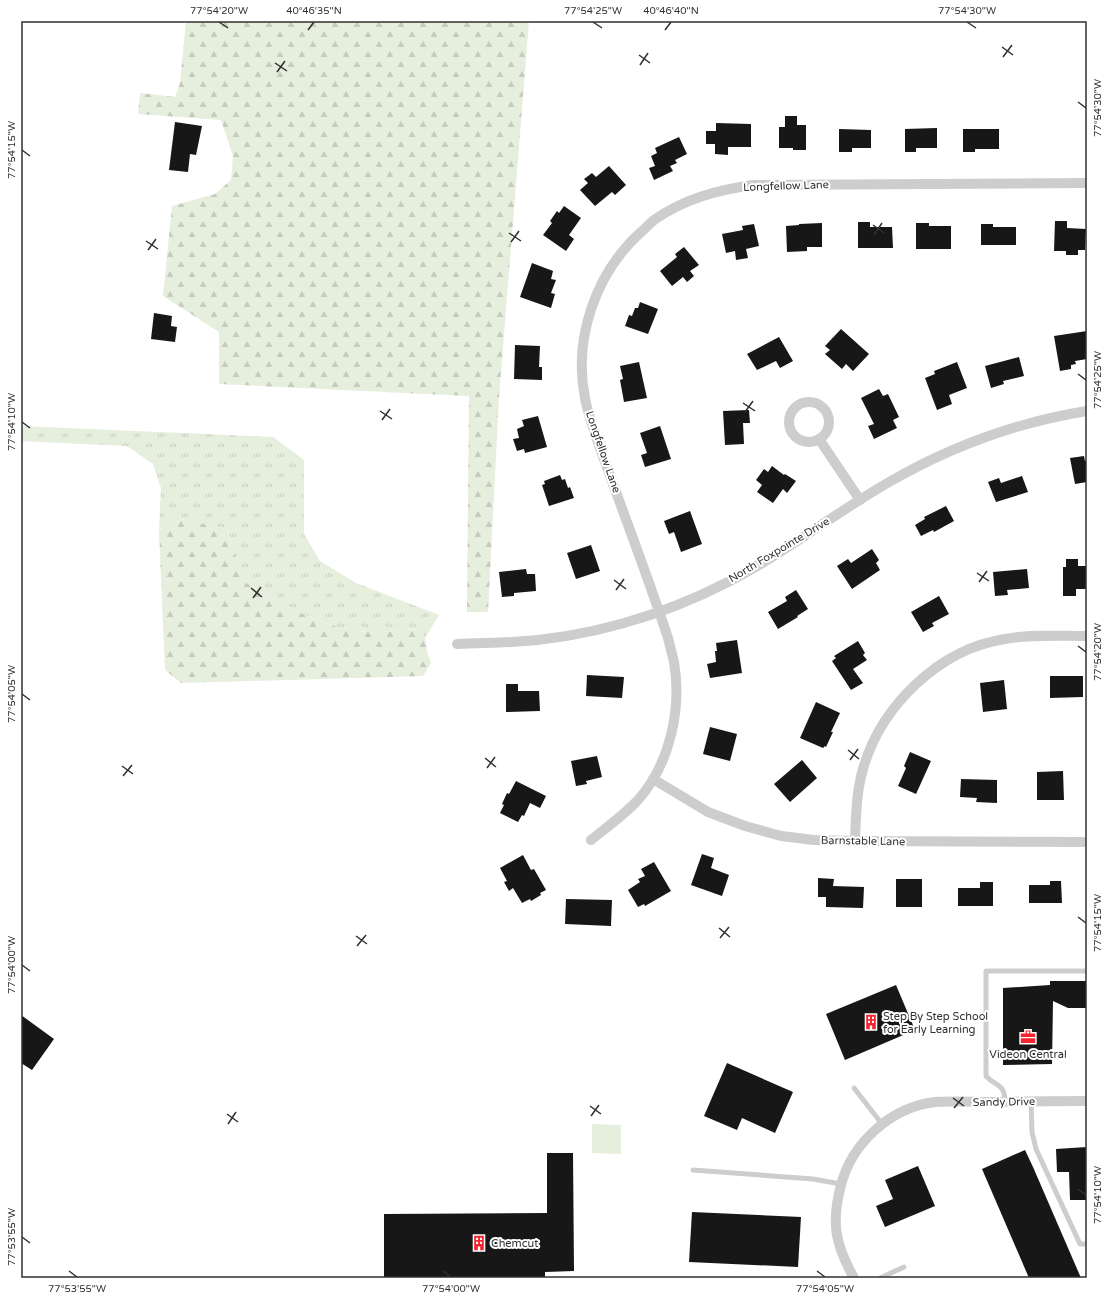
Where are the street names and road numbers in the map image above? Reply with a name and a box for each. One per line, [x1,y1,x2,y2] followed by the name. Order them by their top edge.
[743,178,829,194] street label: Longfellow Lane
[583,409,623,495] street label: Longfellow Lane
[726,515,832,585] street label: North Foxpointe Drive
[821,834,905,848] street label: Barnstable Lane
[973,1095,1035,1109] street label: Sandy Drive

